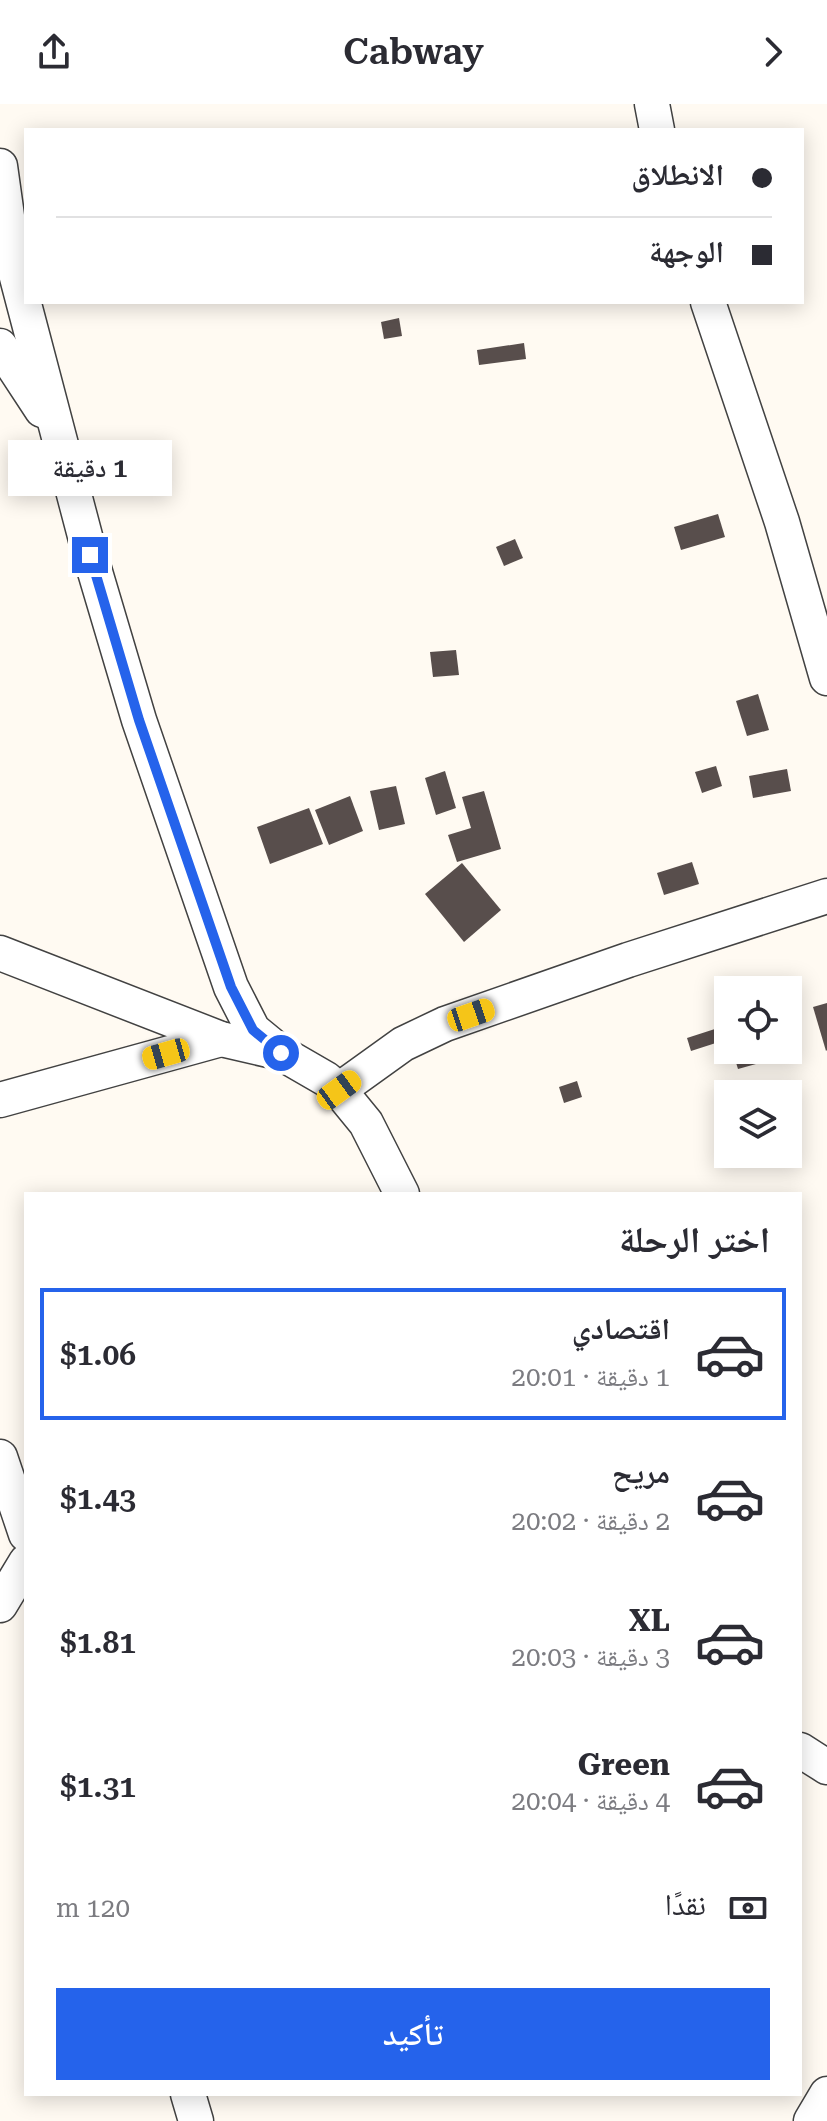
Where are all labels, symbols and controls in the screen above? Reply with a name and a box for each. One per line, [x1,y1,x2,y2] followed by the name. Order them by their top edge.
[32,30,76,74] icon: share
[751,30,795,74] icon: forward
[343,31,484,73] text: Cabway
[631,157,724,192] text: الانطلاق
[649,234,724,269] text: الوجهة
[8,439,172,495] callout: 1 دقيقة
[52,453,128,483] text: 1 دقيقة
[72,537,108,573] route end
[714,976,802,1168] map controls
[714,976,802,1064] button: locate
[444,996,498,1034] car
[263,1035,299,1071] route start
[140,1036,192,1072] car
[313,1066,365,1114] car
[714,1080,802,1168] button: layers
[619,1219,770,1261] text: اختر الرحلة
[572,1311,670,1346] text: اقتصادي
[694,1318,766,1390] icon: car
[60,1337,136,1372] text: $1.06
[511,1362,670,1392] text: 1 دقيقة · 20:01
[612,1455,670,1490] text: مريح
[694,1462,766,1534] icon: car
[60,1481,136,1516] text: $1.43
[511,1506,670,1536] text: 2 دقيقة · 20:02
[629,1603,670,1638] text: XL
[694,1606,766,1678] icon: car
[60,1625,136,1660] text: $1.81
[511,1642,670,1672] text: 3 دقيقة · 20:03
[578,1747,670,1782] text: Green
[694,1750,766,1822] icon: car
[60,1769,136,1804] text: $1.31
[511,1786,670,1816] text: 4 دقيقة · 20:04
[726,1886,770,1930] icon: cash
[665,1887,706,1922] text: نقدًا
[56,1893,130,1923] text: 120 m
[56,1988,770,2080] button: تأكيد

